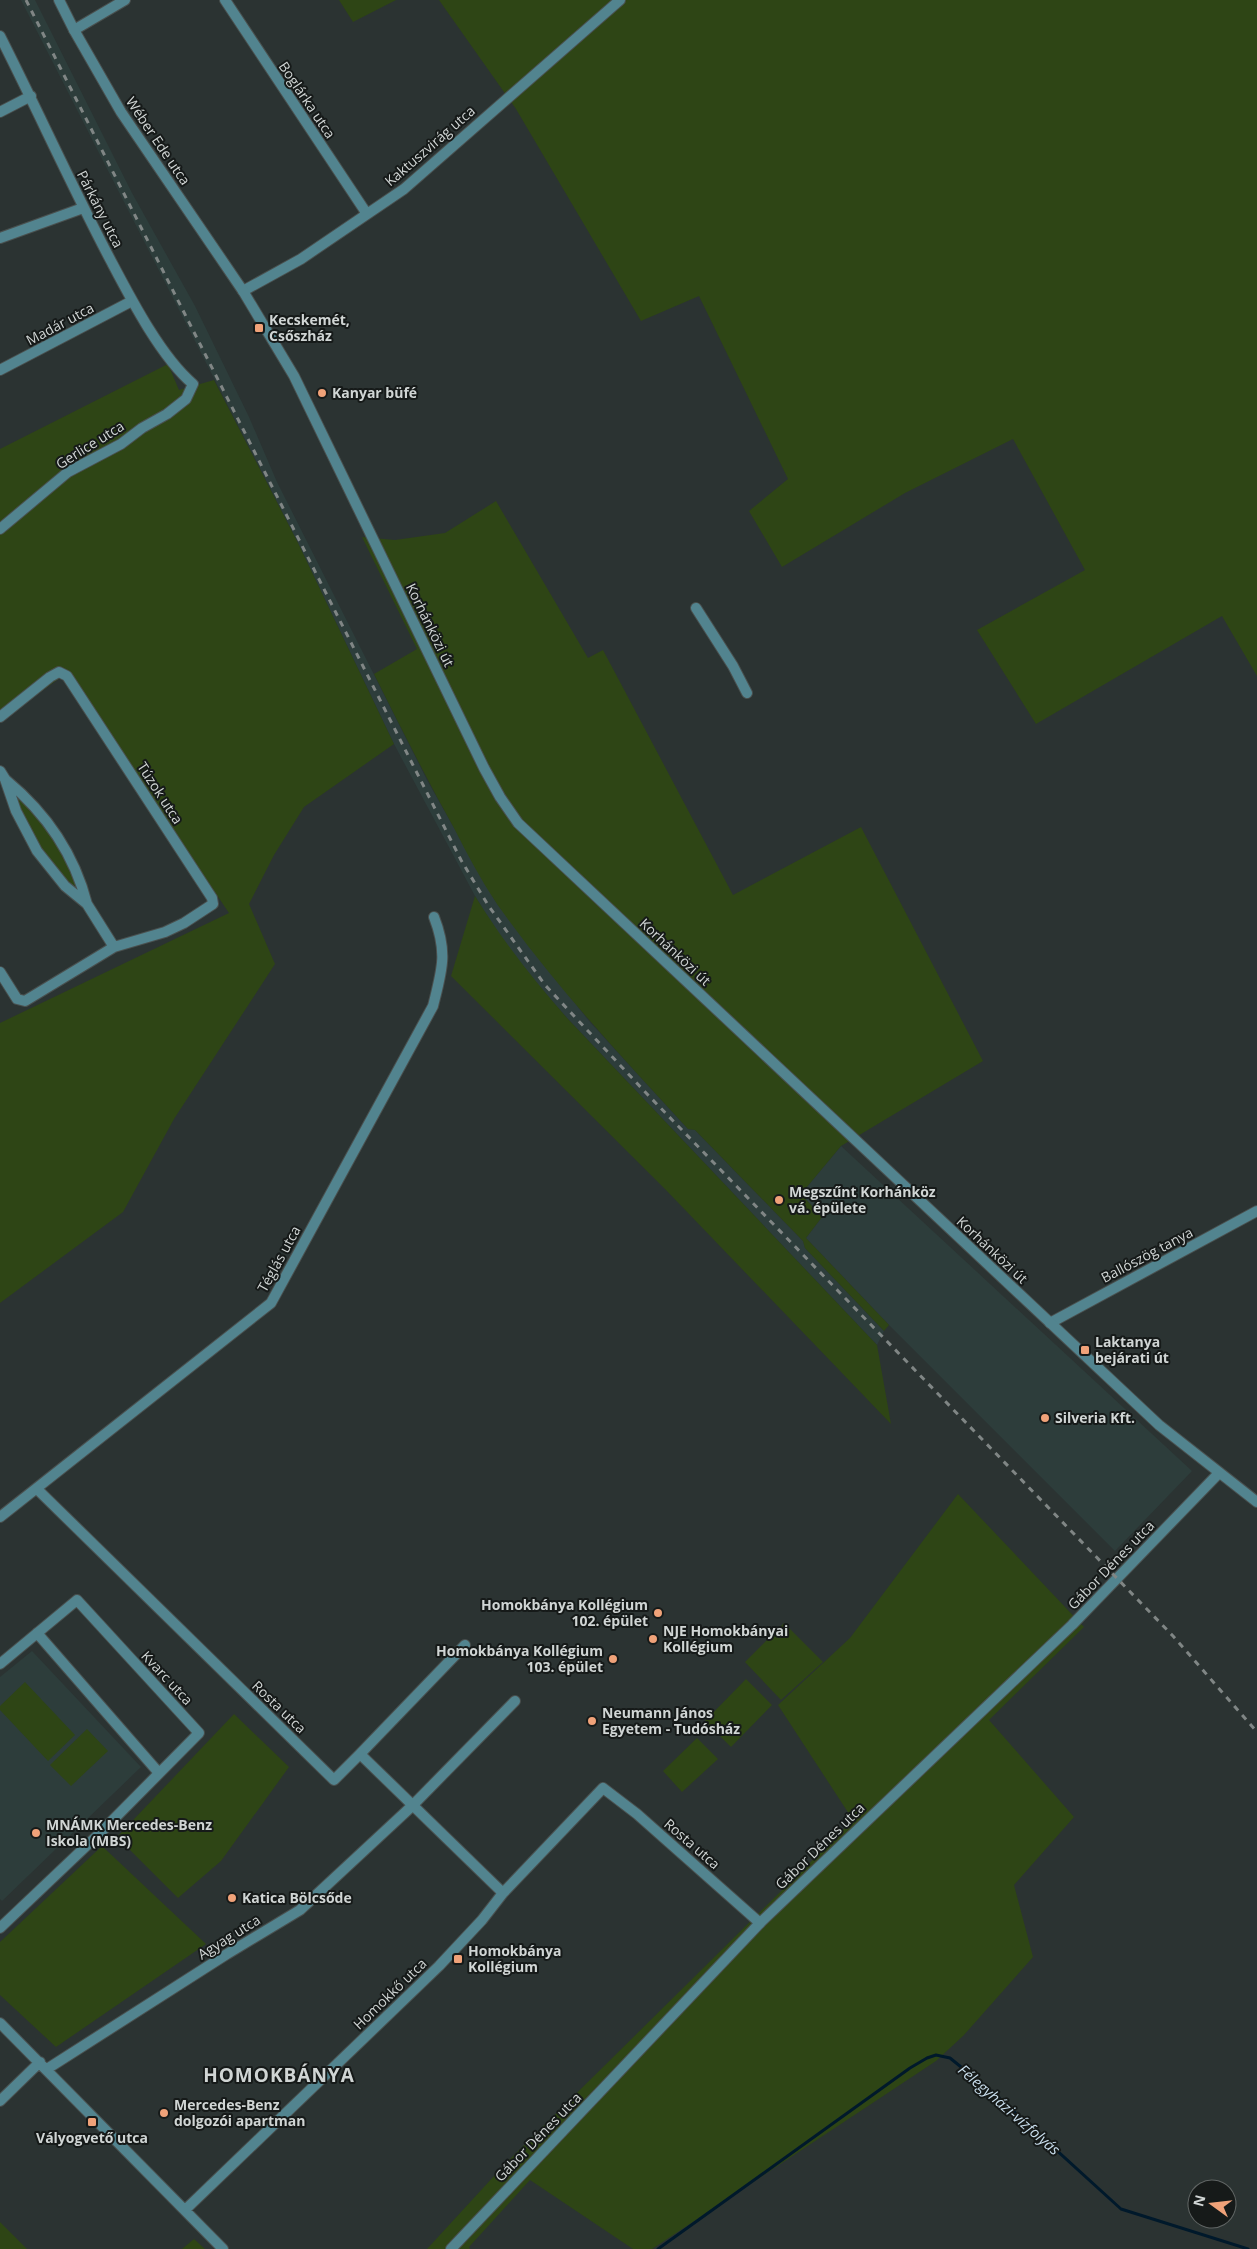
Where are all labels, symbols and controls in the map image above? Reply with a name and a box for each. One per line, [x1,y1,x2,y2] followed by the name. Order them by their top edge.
[275,58,340,142] street label: Boglárka utca
[122,93,195,189] street label: Wéber Ede utca
[380,101,479,190] street label: Kaktuszvirág utca
[73,167,128,251] street label: Párkány utca
[23,298,97,349] street label: Madár utca
[269,310,350,345] place label: Kecskemét, Csőszház
[253,322,265,334] marker: Kecskemét, Csőszház
[332,383,417,402] place label: Kanyar büfé
[316,387,328,399] marker: Kanyar büfé
[52,416,127,473] street label: Gerlice utca
[402,580,459,670] street label: Korhánközi út
[133,758,188,827] street label: Túzok utca
[636,914,715,990] street label: Korhánközi út
[789,1182,936,1217] place label: Megszűnt Korhánköz vá. épülete
[773,1194,785,1206] marker: Megszűnt Korhánköz vá. épülete
[953,1212,1032,1288] street label: Korhánközi út
[253,1222,305,1295] street label: Téglás utca
[1098,1222,1196,1287] street label: Ballószög tanya
[1095,1332,1169,1367] place label: Laktanya bejárati út
[1079,1344,1091,1356] marker: Laktanya bejárati út
[1055,1408,1135,1427] place label: Silveria Kft.
[1039,1412,1051,1424] marker: Silveria Kft.
[1063,1516,1158,1613] street label: Gábor Dénes utca
[481,1595,648,1630] place label: Homokbánya Kollégium 102. épület
[652,1607,664,1619] marker: Homokbánya Kollégium 102. épület
[663,1621,788,1656] place label: NJE Homokbányai Kollégium
[647,1633,659,1645] marker: NJE Homokbányai Kollégium
[436,1641,603,1676] place label: Homokbánya Kollégium 103. épület
[137,1647,197,1709] street label: Kvarc utca
[607,1653,619,1665] marker: Homokbánya Kollégium 103. épület
[248,1676,310,1737] street label: Rosta utca
[602,1703,740,1738] place label: Neumann János Egyetem - Tudósház
[586,1715,598,1727] marker: Neumann János Egyetem - Tudósház
[771,1798,868,1893] street label: Gábor Dénes utca
[660,1814,724,1873] street label: Rosta utca
[46,1815,212,1850] place label: MNÁMK Mercedes-Benz Iskola (MBS)
[30,1827,42,1839] marker: MNÁMK Mercedes-Benz Iskola (MBS)
[242,1888,352,1907] place label: Katica Bölcsőde
[226,1892,238,1904] marker: Katica Bölcsőde
[194,1910,264,1963] street label: Agyag utca
[468,1941,561,1976] place label: Homokbánya Kollégium
[452,1953,464,1965] marker: Homokbánya Kollégium
[349,1954,430,2033] street label: Homokkő utca
[954,2059,1065,2159] water label: Félegyházi-vízfolyás
[203,2062,355,2088] district label: HOMOKBÁNYA
[490,2088,585,2185] street label: Gábor Dénes utca
[174,2095,305,2130] place label: Mercedes-Benz dolgozói apartman
[158,2107,170,2119] marker: Mercedes-Benz dolgozói apartman
[86,2116,98,2128] marker: Vályogvető utca
[36,2128,148,2147] place label: Vályogvető utca
[1187,2179,1237,2229] north arrow
[1188,2193,1210,2208] text: N

